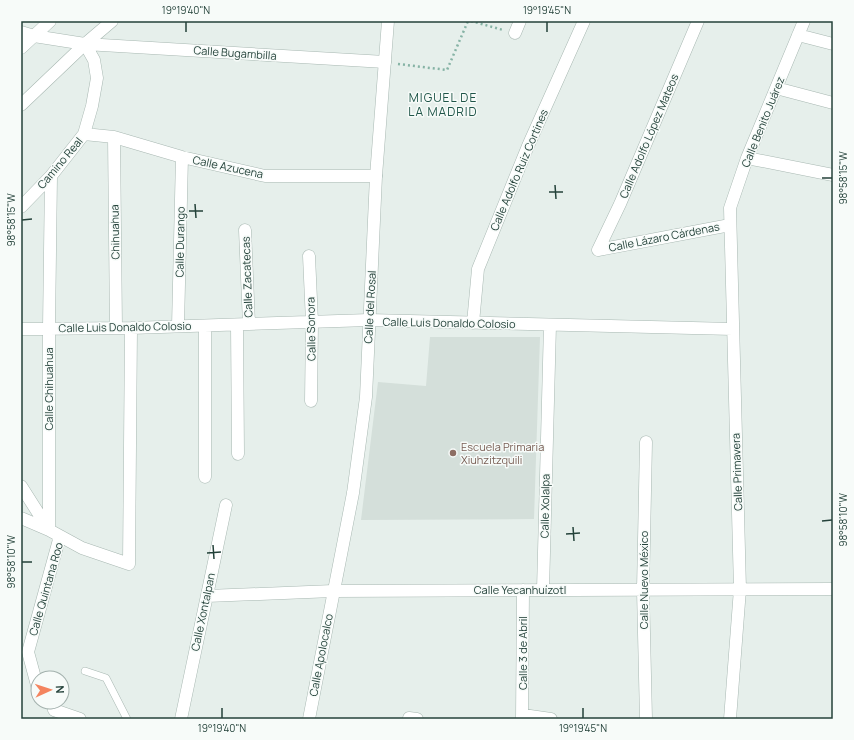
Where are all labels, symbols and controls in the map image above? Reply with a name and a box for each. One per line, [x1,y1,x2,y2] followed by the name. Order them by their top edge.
[162,3,210,17] text: 19°19'40"N
[523,3,571,17] text: 19°19'45"N
[193,42,277,63] street label: Calle Bugambilla
[615,71,682,200] street label: Calle Adolfo López Mateos
[737,74,788,169] street label: Calle Benito Juárez
[408,89,478,120] district label: MIGUEL DE LA MADRID
[486,106,551,233] street label: Calle Adolfo Ruiz Cortines
[34,134,86,192] street label: Camino Real
[836,151,850,205] text: 98°58'15"W
[191,152,265,181] street label: Calle Azucena
[4,193,18,247] text: 98°58'15"W
[107,204,122,260] street label: Chihuahua
[171,206,188,278] street label: Calle Durango
[607,218,721,255] street label: Calle Lázaro Cárdenas
[238,236,255,318] street label: Calle Zacatecas
[360,270,379,344] street label: Calle del Rosal
[302,297,319,361] street label: Calle Sonora
[382,314,516,331] street label: Calle Luis Donaldo Colosio
[58,318,192,335] street label: Calle Luis Donaldo Colosio
[41,347,56,431] street label: Calle Chihuahua
[728,433,745,511] street label: Calle Primavera
[461,439,544,467] place label: Escuela Primaria Xiuhzitzquili
[448,448,458,458] marker: Escuela Primaria Xiuhzitzquili
[536,474,553,538] street label: Calle Xolalpa
[836,493,850,547] text: 98°58'10"W
[636,530,651,629] street label: Calle Nuevo México
[4,535,18,589] text: 98°58'10"W
[25,540,66,637] street label: Calle Quintana Roo
[187,571,218,652] street label: Calle Xontalpan
[474,582,566,597] street label: Calle Yecanhuízotl
[305,612,336,698] street label: Calle Apolocalco
[515,616,530,690] street label: Calle 3 de Abril
[30,670,70,710] north arrow
[53,685,68,694] text: N
[198,721,246,735] text: 19°19'40"N
[559,721,607,735] text: 19°19'45"N

